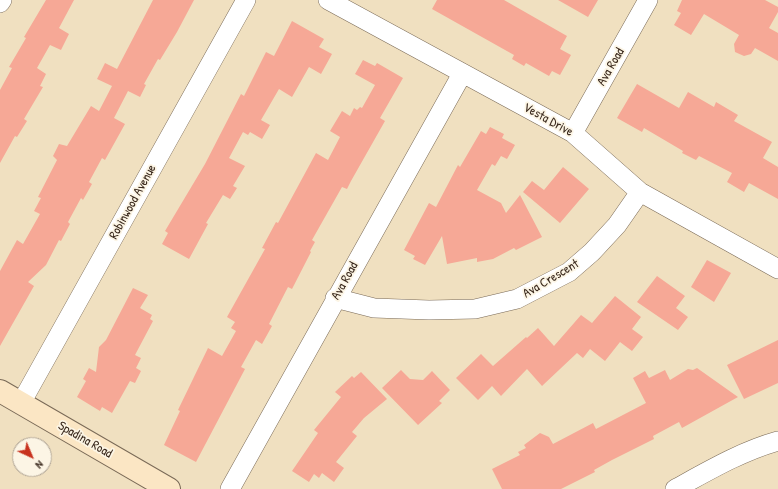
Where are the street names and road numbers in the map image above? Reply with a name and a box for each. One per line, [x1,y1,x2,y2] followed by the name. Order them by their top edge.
[594,45,628,89] street label: Ava Road
[520,100,576,140] street label: Vesta Drive
[106,162,160,242] street label: Robinwood Avenue
[520,256,582,302] street label: Ava Crescent
[328,259,362,303] street label: Ava Road
[55,418,115,462] street label: Spadina Road

